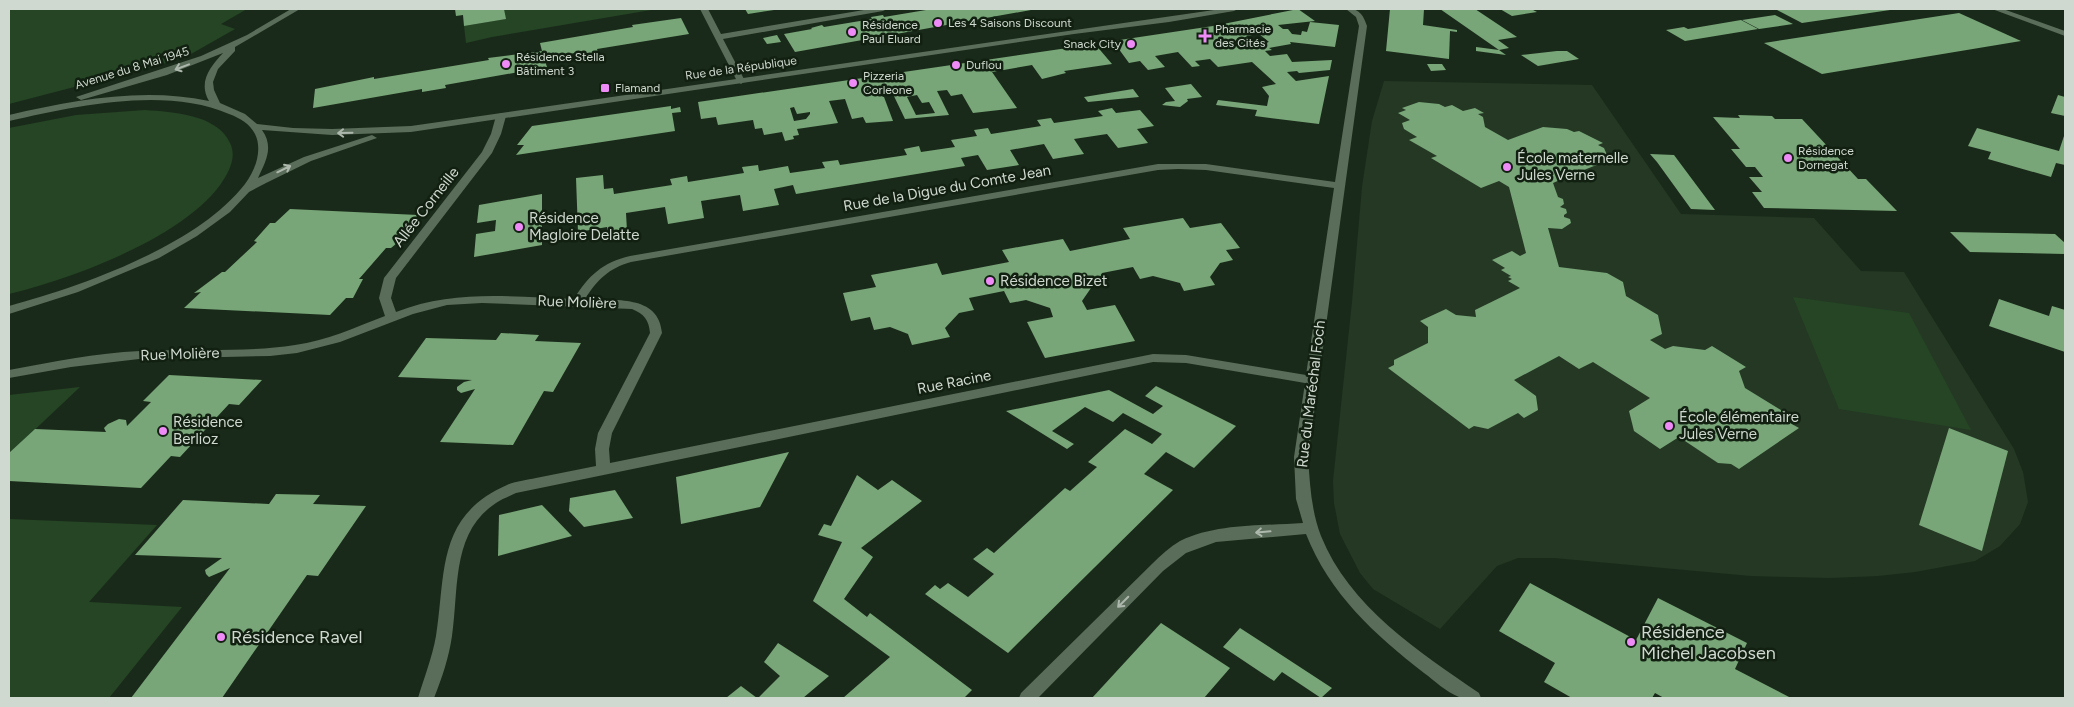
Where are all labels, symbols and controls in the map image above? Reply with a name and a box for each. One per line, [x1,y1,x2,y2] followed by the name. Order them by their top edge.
[948,16,1072,30] place label: Les 4 Saisons Discount
[932,17,944,29] marker: Les 4 Saisons Discount
[862,18,921,46] place label: Résidence Paul Eluard
[1215,22,1271,50] place label: Pharmacie des Cités
[846,26,858,38] marker: Résidence Paul Eluard
[1199,30,1211,42] marker: Pharmacie des Cités
[1063,37,1122,51] place label: Snack City
[1125,38,1137,50] marker: Snack City
[73,44,191,92] street label: Avenue du 8 Mai 1945
[516,50,605,78] place label: Résidence Stella Bâtiment 3
[684,53,798,83] street label: Rue de la République
[500,58,512,70] marker: Résidence Stella Bâtiment 3
[966,58,1002,72] place label: Duflou
[950,59,962,71] marker: Duflou
[175,63,190,72] one-way arrow
[863,69,913,97] place label: Pizzeria Corleone
[847,77,859,89] marker: Pizzeria Corleone
[615,81,660,95] place label: Flamand
[599,82,611,94] marker: Flamand
[337,128,353,138] one-way arrow
[1798,144,1854,172] place label: Résidence Dornegat
[1517,149,1629,184] place label: École maternelle Jules Verne
[1782,152,1794,164] marker: Résidence Dornegat
[842,161,1052,215] street label: Rue de la Digue du Comte Jean
[1501,161,1513,173] marker: École maternelle Jules Verne
[276,164,291,173] one-way arrow
[389,164,463,250] street label: Allée Corneille
[529,209,640,244] place label: Résidence Magloire Delatte
[513,221,525,233] marker: Résidence Magloire Delatte
[1000,272,1108,290] place label: Résidence Bizet
[984,275,996,287] marker: Résidence Bizet
[537,292,617,312] street label: Rue Molière
[1293,319,1329,469] street label: Rue du Maréchal Foch
[140,344,220,364] street label: Rue Molière
[916,366,992,398] street label: Rue Racine
[1679,408,1799,443] place label: École élémentaire Jules Verne
[173,413,243,448] place label: Résidence Berlioz
[1663,420,1675,432] marker: École élémentaire Jules Verne
[157,425,169,437] marker: Résidence Berlioz
[1255,528,1271,537] one-way arrow
[1118,595,1130,607] one-way arrow
[1641,621,1776,664] place label: Résidence Michel Jacobsen
[231,626,362,648] place label: Résidence Ravel
[215,631,227,643] marker: Résidence Ravel
[1625,636,1637,648] marker: Résidence Michel Jacobsen

